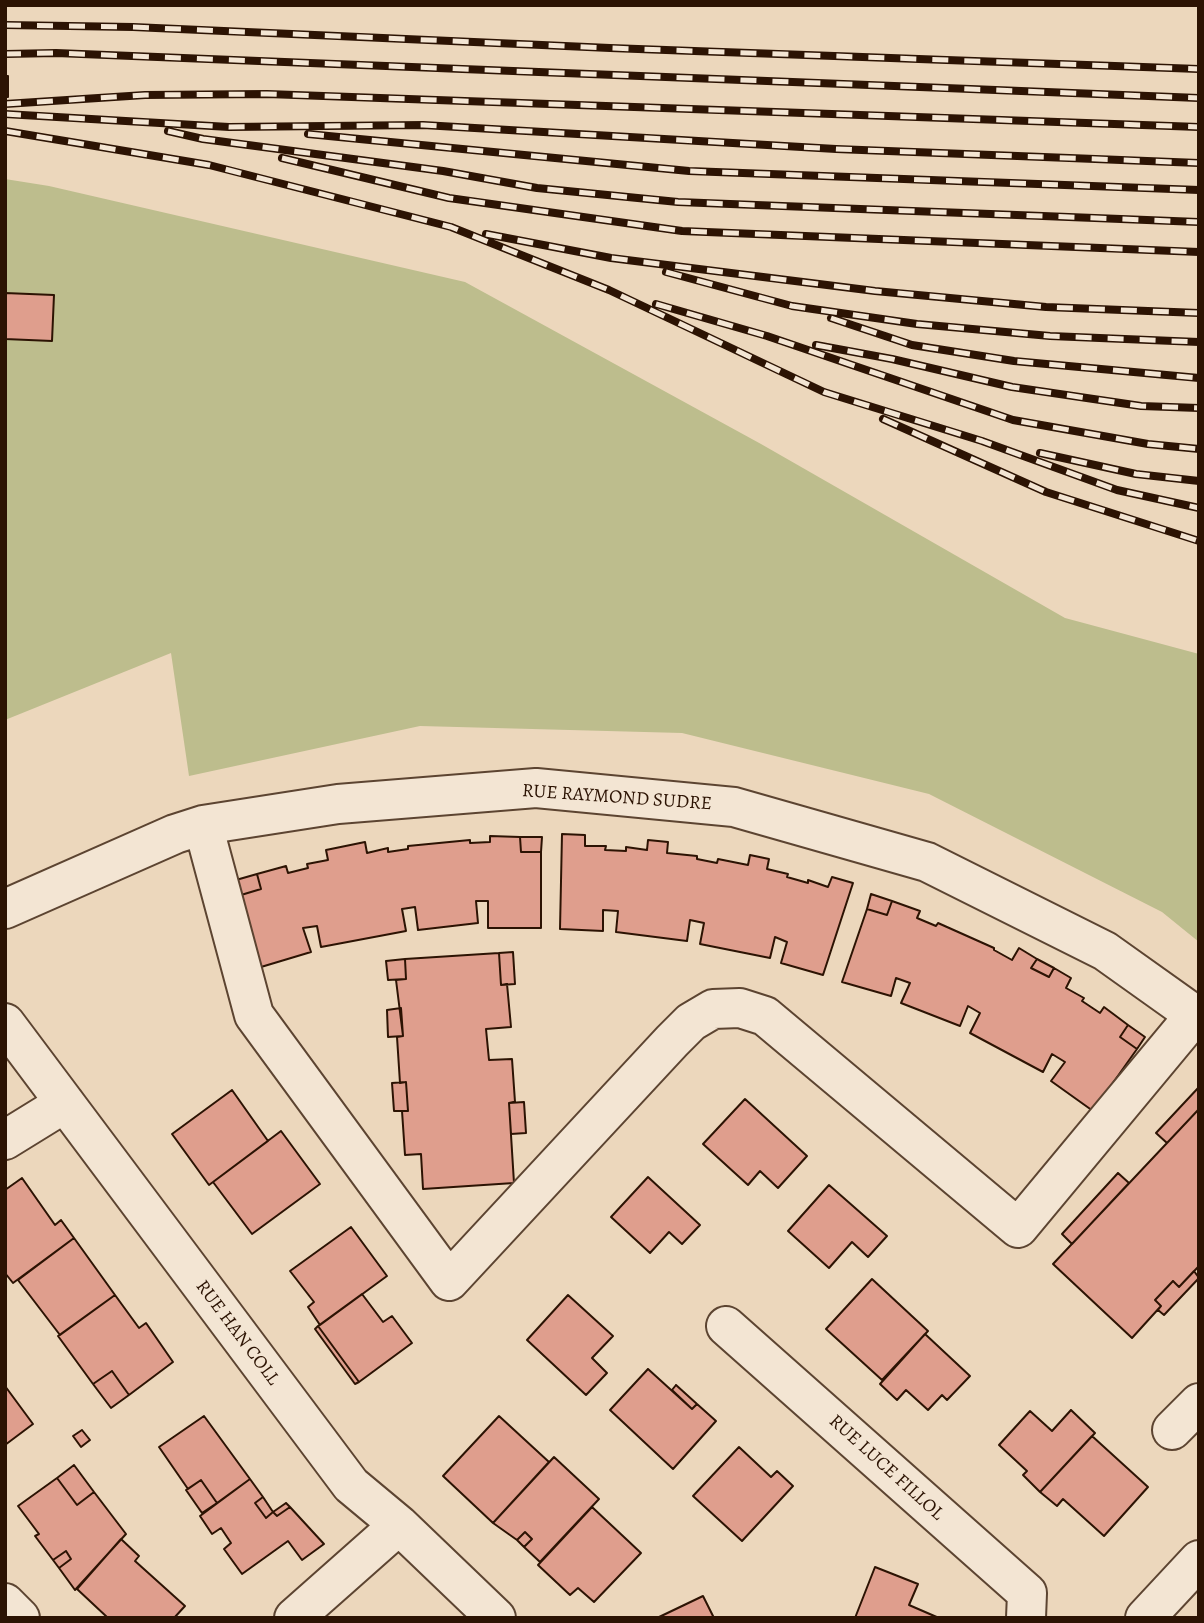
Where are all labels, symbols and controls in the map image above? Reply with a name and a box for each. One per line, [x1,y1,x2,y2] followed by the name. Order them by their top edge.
[521,780,713,816] street label: RUE RAYMOND SUDRE
[190,1276,284,1390] street label: RUE HAN COLL
[824,1410,948,1526] street label: RUE LUCE FILLOL

